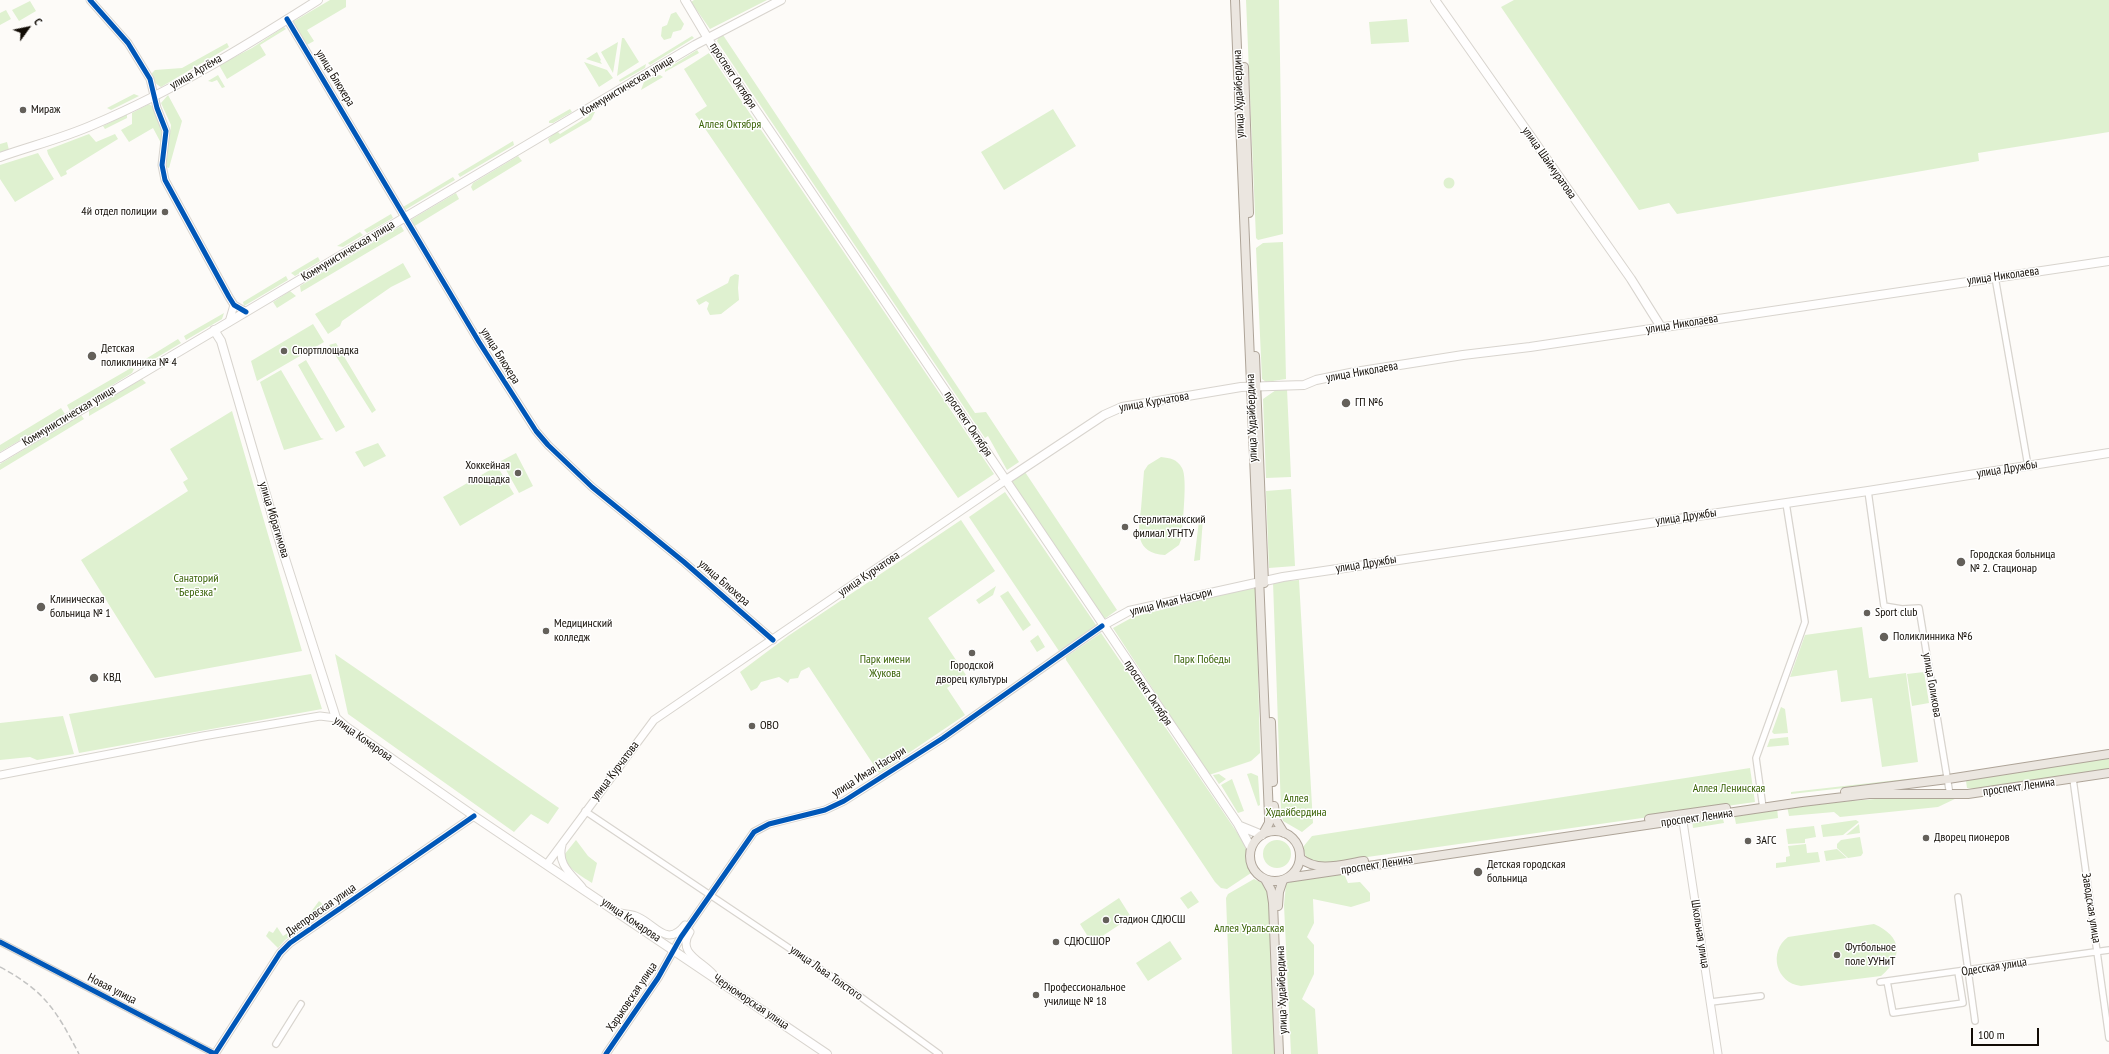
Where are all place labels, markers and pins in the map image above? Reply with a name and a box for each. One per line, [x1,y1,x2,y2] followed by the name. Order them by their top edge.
[31,103,60,117] place label: Мираж
[18,105,28,115] marker: Мираж
[81,205,157,219] place label: 4й отдел полиции
[160,207,170,217] marker: 4й отдел полиции
[101,342,177,370] place label: Детская поликлиника № 4
[292,344,359,358] place label: Спортплощадка
[279,346,289,356] marker: Спортплощадка
[86,350,98,362] marker: Детская поликлиника № 4
[1355,396,1383,410] place label: ГП №6
[1340,397,1352,409] marker: ГП №6
[465,459,510,487] place label: Хоккейная площадка
[513,468,523,478] marker: Хоккейная площадка
[1133,513,1206,541] place label: Стерлитамакский филиал УГНТУ
[1120,522,1130,532] marker: Стерлитамакский филиал УГНТУ
[1970,548,2055,576] place label: Городская больница № 2. Стационар
[1955,556,1967,568] marker: Городская больница № 2. Стационар
[50,593,111,621] place label: Клиническая больница № 1
[35,601,47,613] marker: Клиническая больница № 1
[1875,606,1917,620] place label: Sport club
[1862,608,1872,618] marker: Sport club
[554,617,612,645] place label: Медицинский колледж
[541,626,551,636] marker: Медицинский колледж
[1893,630,1973,644] place label: Поликлинника №6
[1878,631,1890,643] marker: Поликлинника №6
[967,648,977,658] marker: Городской дворец культуры
[936,659,1008,687] place label: Городской дворец культуры
[103,671,121,685] place label: КВД
[88,672,100,684] marker: КВД
[760,719,779,733] place label: ОВО
[747,721,757,731] marker: ОВО
[1934,831,2010,845] place label: Дворец пионеров
[1921,833,1931,843] marker: Дворец пионеров
[1756,834,1776,848] place label: ЗАГС
[1743,836,1753,846] marker: ЗАГС
[1487,858,1565,886] place label: Детская городская больница
[1472,866,1484,878] marker: Детская городская больница
[1114,913,1185,927] place label: Стадион СДЮСШ
[1101,915,1111,925] marker: Стадион СДЮСШ
[1064,935,1110,949] place label: СДЮСШОР
[1051,937,1061,947] marker: СДЮСШОР
[1845,941,1896,969] place label: Футбольное поле УУНиТ
[1832,950,1842,960] marker: Футбольное поле УУНиТ
[1044,981,1126,1009] place label: Профессиональное училище № 18
[1031,990,1041,1000] marker: Профессиональное училище № 18

